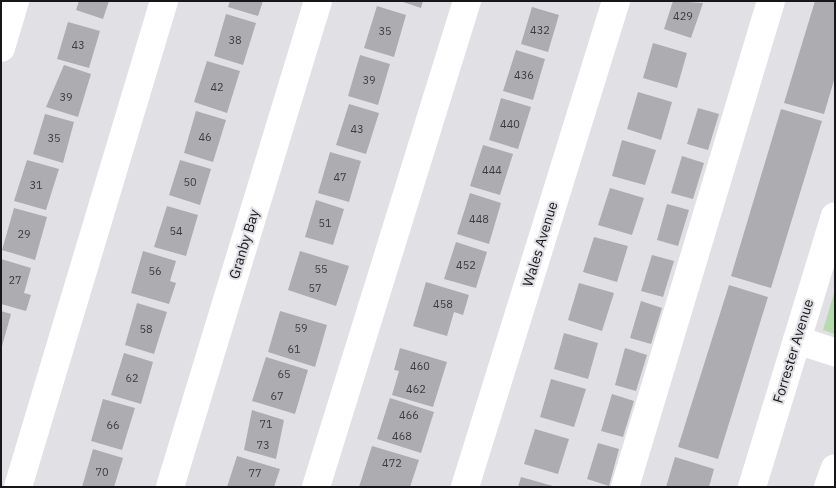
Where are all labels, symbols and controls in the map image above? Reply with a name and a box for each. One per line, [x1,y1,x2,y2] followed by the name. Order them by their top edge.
[673,9,693,23] house number: 429
[530,23,550,37] house number: 432
[378,24,392,38] house number: 35
[228,33,242,47] house number: 38
[71,38,85,52] house number: 43
[514,68,534,82] house number: 436
[362,73,376,87] house number: 39
[210,80,224,94] house number: 42
[59,90,73,104] house number: 39
[500,117,520,131] house number: 440
[350,122,364,136] house number: 43
[198,130,212,144] house number: 46
[47,131,61,145] house number: 35
[482,163,502,177] house number: 444
[333,170,347,184] house number: 47
[183,175,197,189] house number: 50
[29,178,43,192] house number: 31
[519,199,561,289] street label: Wales Avenue
[225,207,263,281] street label: Granby Bay
[469,212,489,226] house number: 448
[318,216,332,230] house number: 51
[169,224,183,238] house number: 54
[17,227,31,241] house number: 29
[456,258,476,272] house number: 452
[314,262,328,276] house number: 55
[148,264,162,278] house number: 56
[8,273,22,287] house number: 27
[308,281,322,295] house number: 57
[433,297,453,311] house number: 458
[769,297,817,405] street label: Forrester Avenue
[294,321,308,335] house number: 59
[139,322,153,336] house number: 58
[287,342,301,356] house number: 61
[410,359,430,373] house number: 460
[277,367,291,381] house number: 65
[125,371,139,385] house number: 62
[406,382,426,396] house number: 462
[270,389,284,403] house number: 67
[399,408,419,422] house number: 466
[259,417,273,431] house number: 71
[106,418,120,432] house number: 66
[392,429,412,443] house number: 468
[256,438,270,452] house number: 73
[382,456,402,470] house number: 472
[95,465,109,479] house number: 70
[248,466,262,480] house number: 77

